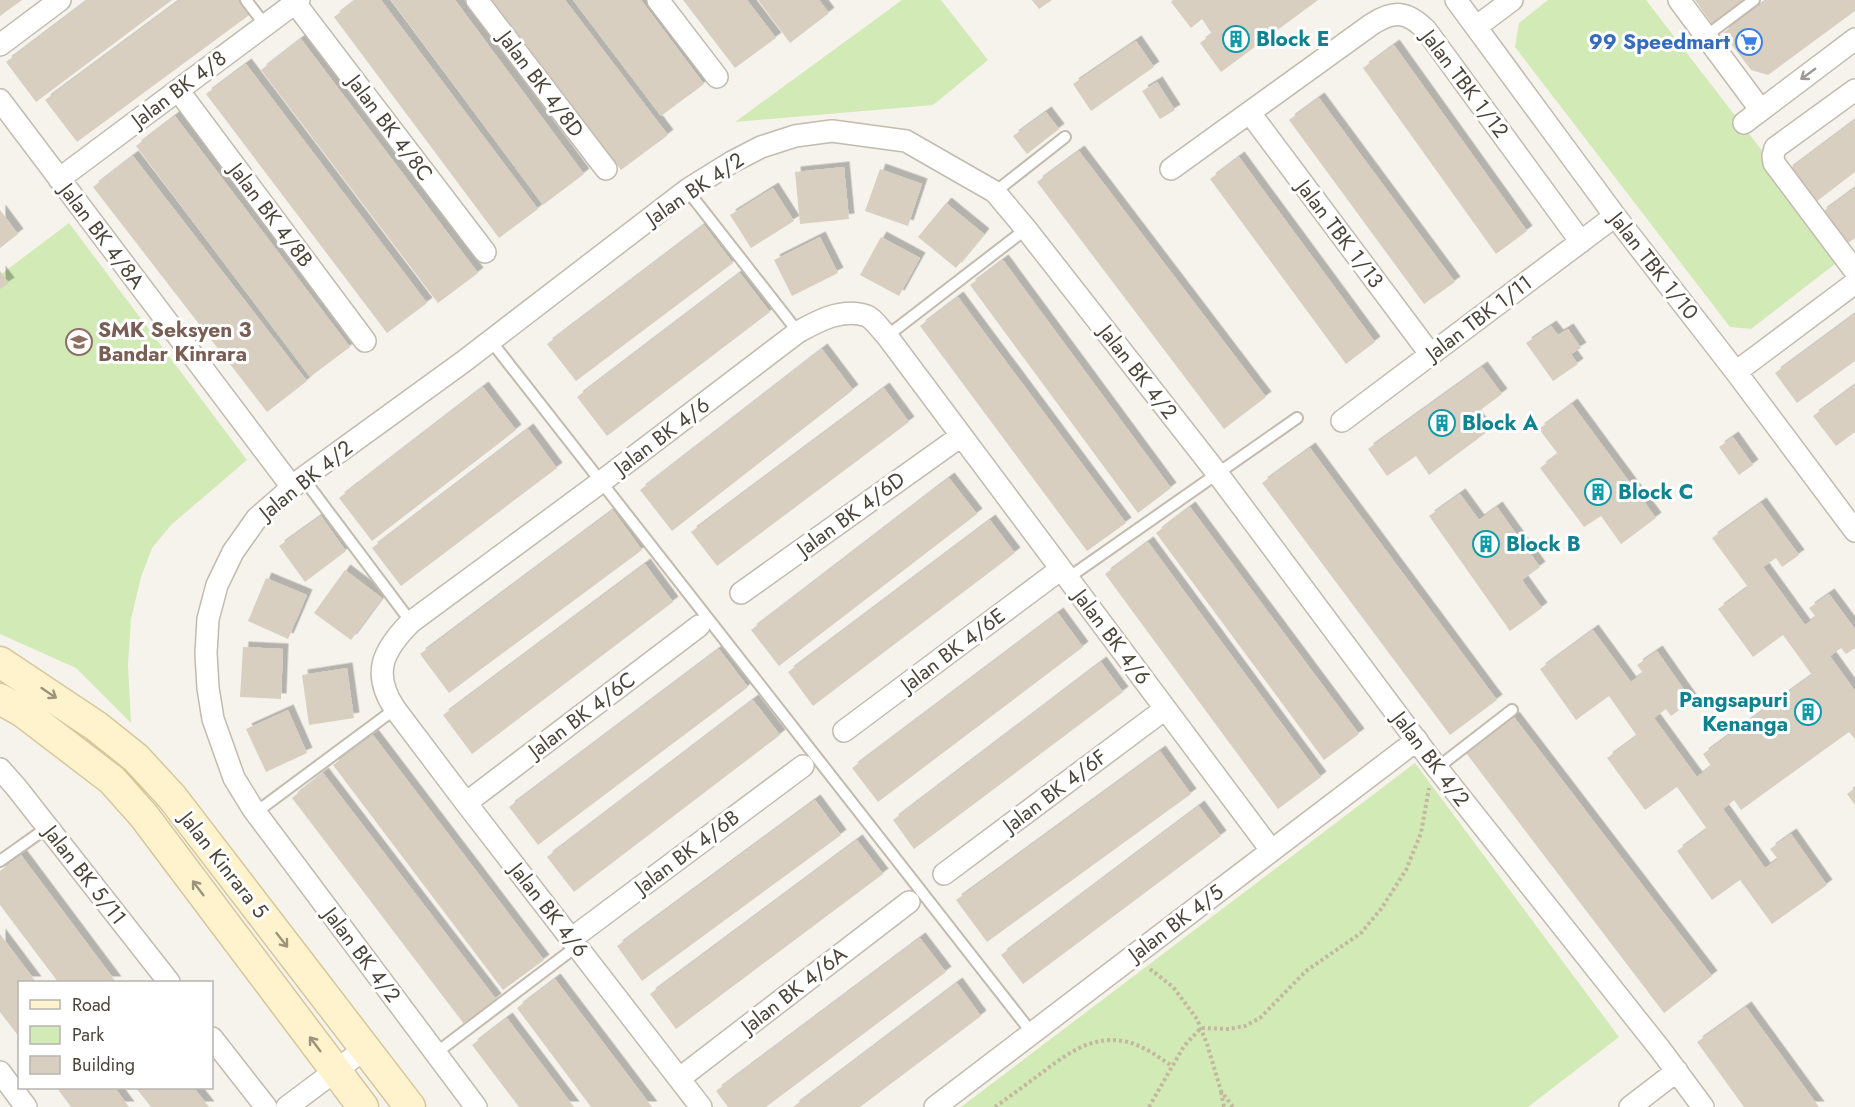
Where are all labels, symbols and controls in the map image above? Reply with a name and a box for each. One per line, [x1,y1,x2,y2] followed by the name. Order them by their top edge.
[1412,21,1516,144] street label: Jalan TBK 1/12
[489,22,591,143] street label: Jalan BK 4/8D
[1221,24,1251,54] building icon: Block E
[1256,24,1329,54] place label: Block E
[1589,27,1730,57] place label: 99 Speedmart
[1734,27,1764,57] supermarket icon: 99 Speedmart
[123,43,233,136] street label: Jalan BK 4/8
[338,66,440,187] street label: Jalan BK 4/8C
[1800,67,1816,80] one-way arrow
[638,145,750,235] street label: Jalan BK 4/2
[220,154,320,273] street label: Jalan BK 4/8B
[1288,171,1391,294] street label: Jalan TBK 1/13
[50,175,152,295] street label: Jalan BK 4/8A
[1601,203,1706,326] street label: Jalan TBK 1/10
[1417,268,1538,370] street label: Jalan TBK 1/11
[98,315,252,369] place label: SMK Seksyen 3 Bandar Kinrara
[1090,316,1184,425] street label: Jalan BK 4/2
[64,327,94,357] school or university icon: SMK Seksyen 3 Bandar Kinrara
[606,390,716,484] street label: Jalan BK 4/6
[1427,408,1457,438] building icon: Block A
[1462,408,1539,438] place label: Block A
[251,433,359,529] street label: Jalan BK 4/2
[788,465,911,565] street label: Jalan BK 4/6D
[1583,477,1613,507] building icon: Block C
[1618,477,1694,507] place label: Block C
[1471,529,1501,559] building icon: Block B
[1506,529,1581,559] place label: Block B
[1064,581,1158,691] street label: Jalan BK 4/6
[892,601,1012,701] street label: Jalan BK 4/6E
[520,665,642,767] street label: Jalan BK 4/6C
[1679,685,1788,739] place label: Pangsapuri Kenanga
[40,688,57,700] one-way arrow
[1793,697,1823,727] building icon: Pangsapuri Kenanga
[1383,703,1477,813] street label: Jalan BK 4/2
[994,742,1113,842] street label: Jalan BK 4/6F
[171,803,275,925] street label: Jalan Kinrara 5
[626,803,746,903] street label: Jalan BK 4/6B
[35,817,133,931] street label: Jalan BK 5/11
[501,854,595,964] street label: Jalan BK 4/6
[1120,877,1230,971] street label: Jalan BK 4/5
[192,880,204,896] one-way arrow
[314,899,408,1009] street label: Jalan BK 4/2
[276,932,289,948] one-way arrow
[733,939,853,1043] street label: Jalan BK 4/6A
[18,981,213,1089] legend
[72,992,111,1018] text: Road
[72,1022,104,1048] text: Park
[309,1036,322,1052] one-way arrow
[72,1052,135,1078] text: Building

